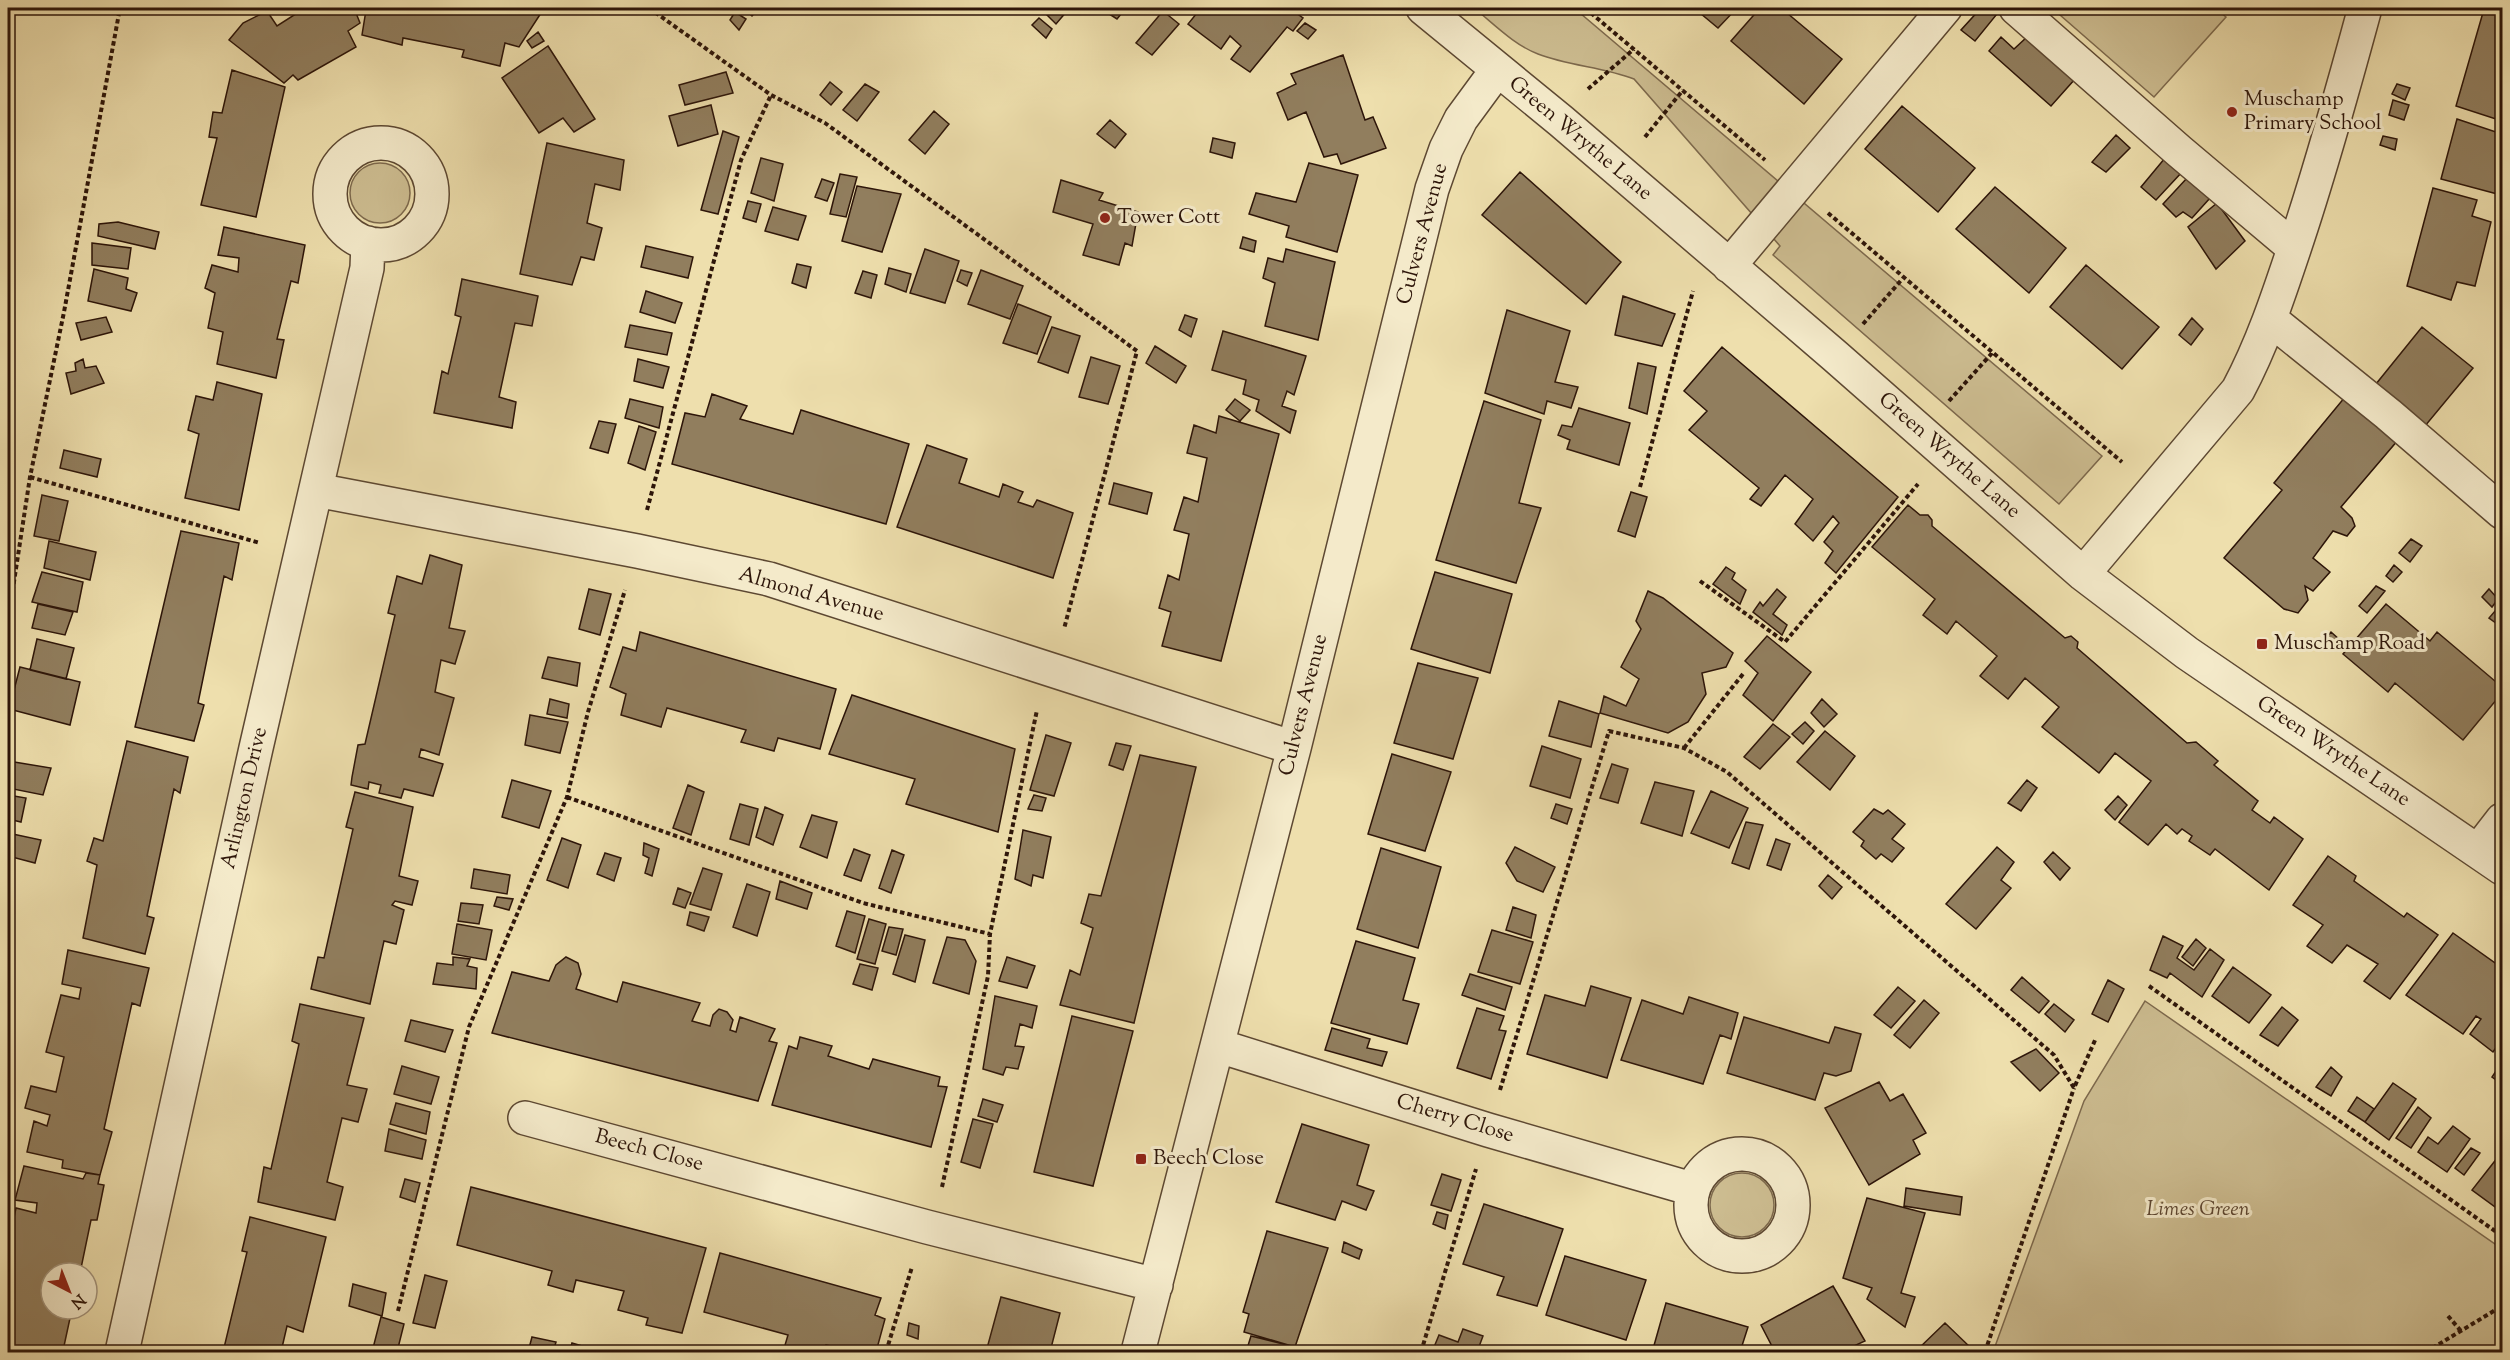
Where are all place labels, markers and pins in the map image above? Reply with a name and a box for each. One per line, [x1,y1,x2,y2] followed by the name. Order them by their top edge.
[2244,85,2382,139] place label: Muschamp Primary School
[2225,105,2239,119] marker: Muschamp Primary School
[1117,203,1220,233] place label: Tower Cott
[1098,211,1112,225] marker: Tower Cott
[2274,629,2425,659] place label: Muschamp Road
[2255,637,2269,651] marker: Muschamp Road
[1153,1144,1264,1174] place label: Beech Close
[1134,1152,1148,1166] marker: Beech Close

